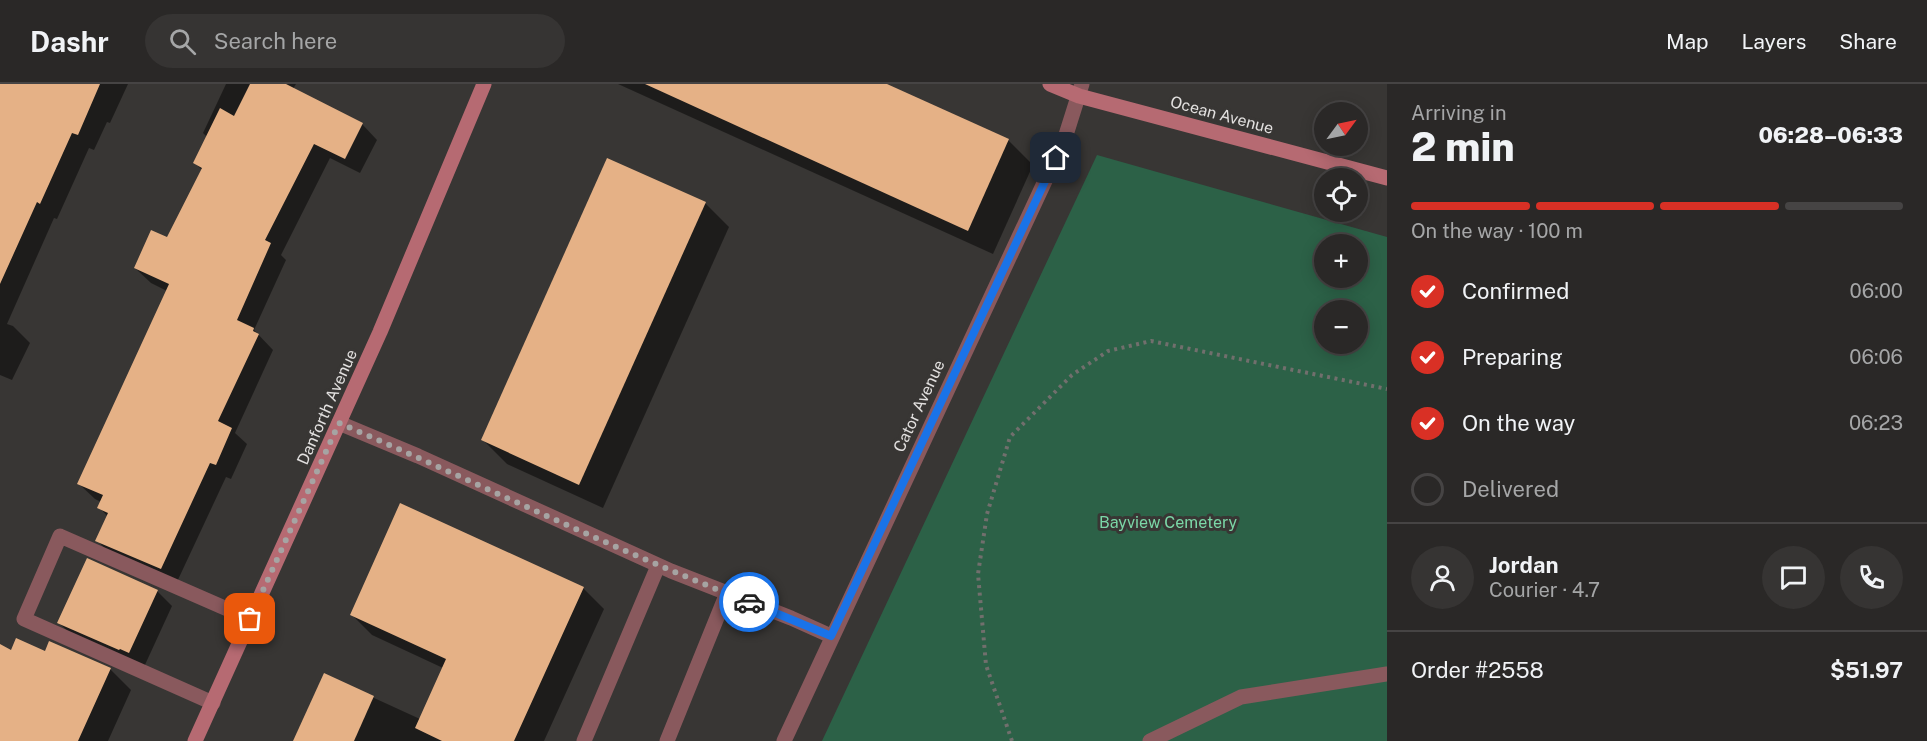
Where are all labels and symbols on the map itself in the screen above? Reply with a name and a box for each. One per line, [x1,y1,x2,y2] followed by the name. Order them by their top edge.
[1168,92,1276,138] street label: Ocean Avenue
[1314,102,1368,156] north arrow
[1030,132,1081,183] pin
[293,346,361,468] street label: Danforth Avenue
[889,357,949,455] street label: Cator Avenue
[1099,513,1237,532] park label: Bayview Cemetery
[719,572,779,632] courier
[224,593,275,644] pin

